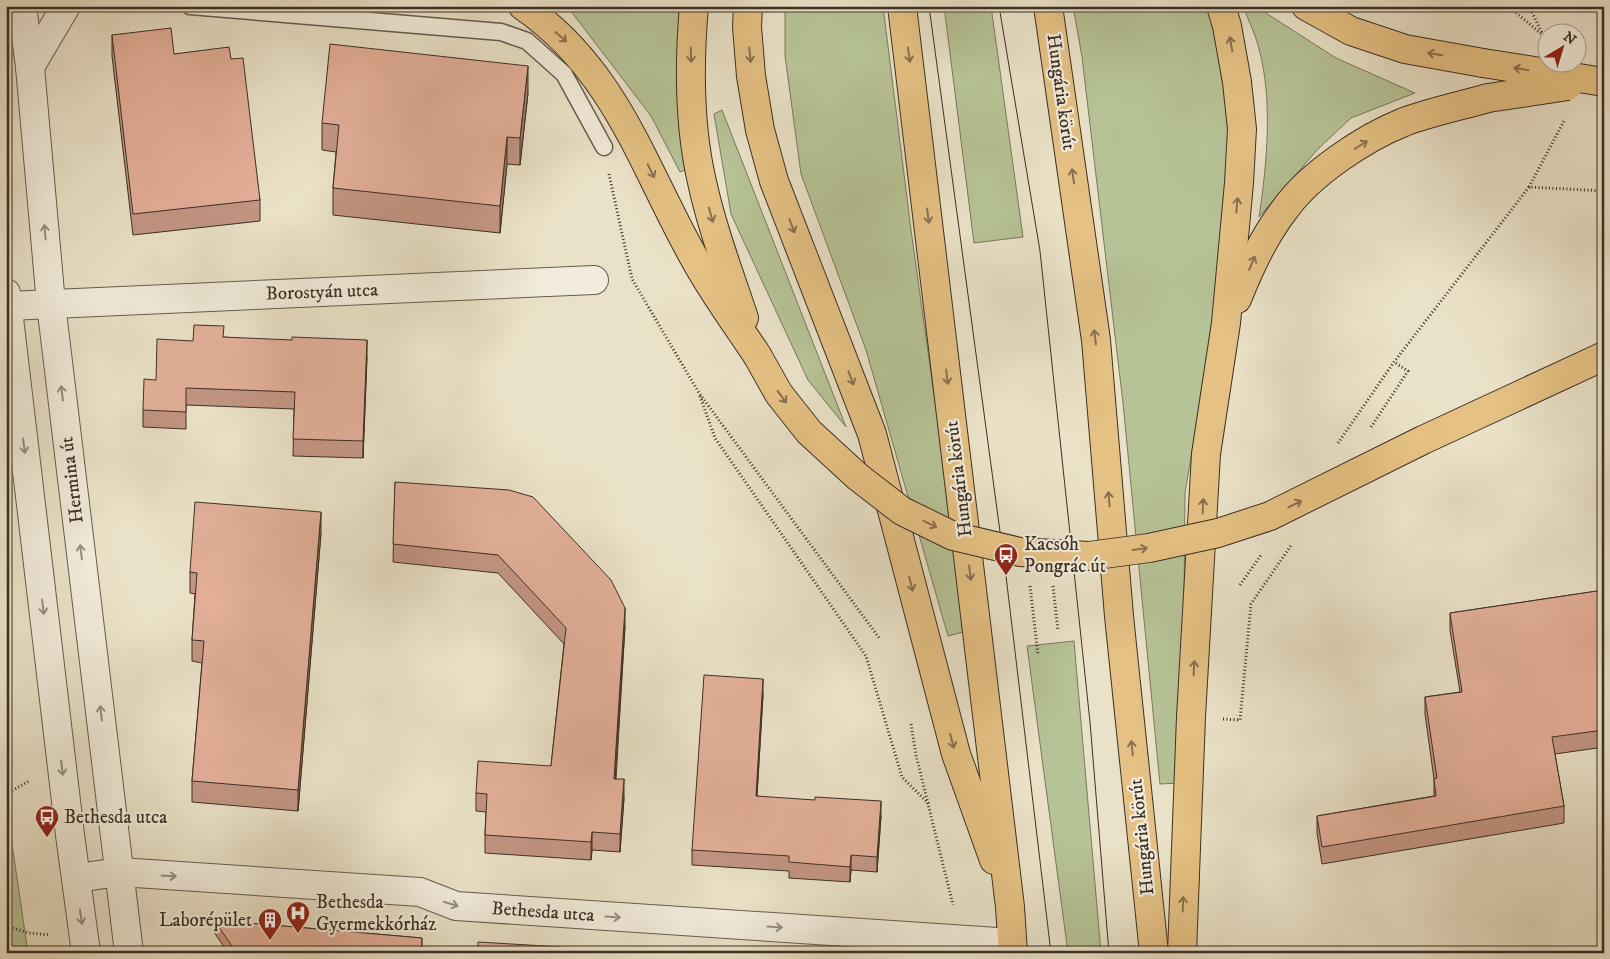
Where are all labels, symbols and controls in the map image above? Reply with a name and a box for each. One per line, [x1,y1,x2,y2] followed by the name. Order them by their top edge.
[1538,22,1588,72] north arrow
[1559,28,1580,49] text: N
[554,32,567,43] one-way arrow
[1041,32,1081,152] street label: Hungária körút
[1225,36,1235,52] one-way arrow
[686,46,696,63] one-way arrow
[904,46,914,62] one-way arrow
[745,47,754,63] one-way arrow
[1427,49,1443,59] one-way arrow
[1513,64,1529,74] one-way arrow
[1354,140,1368,151] one-way arrow
[647,163,656,178] one-way arrow
[1067,168,1077,184] one-way arrow
[1233,197,1242,213] one-way arrow
[707,207,717,223] one-way arrow
[923,207,933,223] one-way arrow
[788,218,797,233] one-way arrow
[40,224,49,240] one-way arrow
[1249,255,1258,270] one-way arrow
[265,279,379,305] street label: Borostyán utca
[1090,329,1100,345] one-way arrow
[942,369,952,385] one-way arrow
[846,370,856,385] one-way arrow
[57,386,67,402] one-way arrow
[777,390,787,404] one-way arrow
[940,420,978,538] street label: Hungária körút
[55,435,89,525] street label: Hermina út
[19,437,29,453] one-way arrow
[1104,491,1114,507] one-way arrow
[1199,498,1208,514] one-way arrow
[1287,499,1302,508] one-way arrow
[922,520,937,530] one-way arrow
[1024,533,1106,578] place label: Kacsóh Pongrác út
[993,542,1019,576] bus stop icon: Kacsóh Pongrác út
[76,544,86,560] one-way arrow
[1132,544,1148,554] one-way arrow
[965,565,975,581] one-way arrow
[907,575,916,591] one-way arrow
[38,599,48,615] one-way arrow
[1189,661,1198,677] one-way arrow
[96,705,106,721] one-way arrow
[948,732,957,748] one-way arrow
[1128,740,1137,756] one-way arrow
[57,760,67,776] one-way arrow
[1124,778,1160,896] street label: Hungária körút
[34,804,60,838] bus stop icon: Bethesda utca
[64,806,167,829] place label: Bethesda utca
[161,871,177,880] one-way arrow
[316,891,436,936] place label: Bethesda Gyermekkórház
[1179,896,1188,912] one-way arrow
[491,897,595,927] street label: Bethesda utca
[285,900,311,934] hospital icon: Bethesda Gyermekkórház
[443,900,459,909] one-way arrow
[257,907,283,941] building icon: Laborépület
[77,909,87,925] one-way arrow
[159,909,252,932] place label: Laborépület
[605,912,621,921] one-way arrow
[767,923,783,932] one-way arrow

